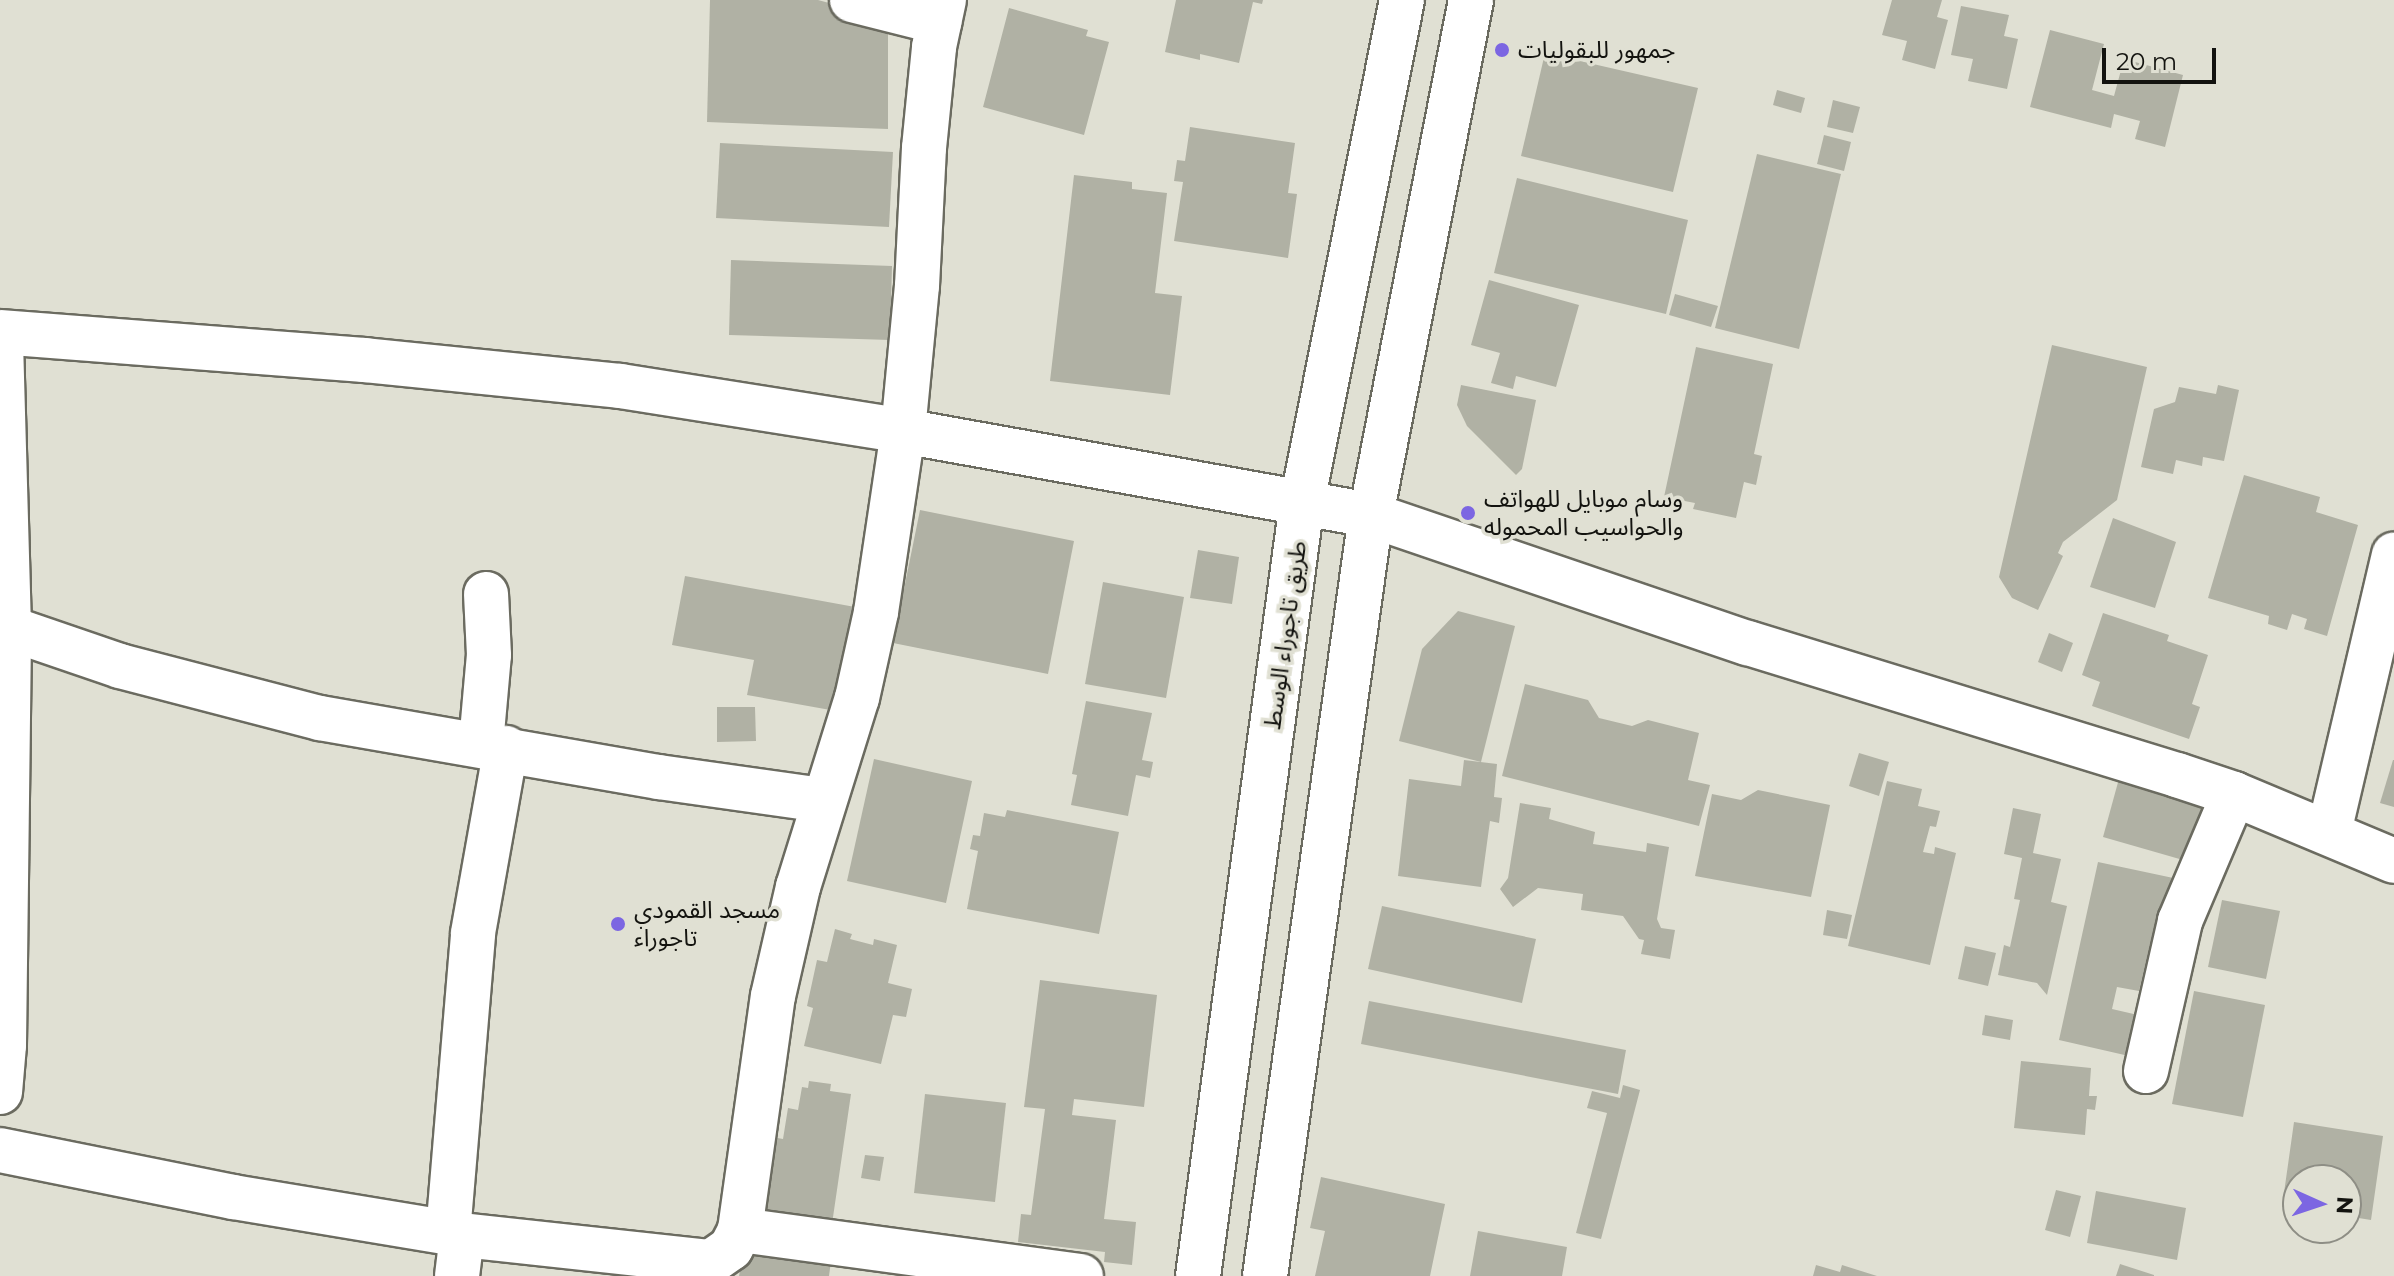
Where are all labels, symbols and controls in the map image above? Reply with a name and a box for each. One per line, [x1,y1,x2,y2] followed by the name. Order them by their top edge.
[2106,32,2220,82] scale bar
[1518,36,1675,64] place label: جمهور للبقوليات
[1493,41,1511,59] marker: جمهور للبقوليات
[2116,47,2177,76] text: 20 m
[1484,485,1684,541] place label: وسام موبايل للهواتف والحواسيب المحموله
[1459,504,1477,522] marker: وسام موبايل للهواتف والحواسيب المحموله
[1258,539,1312,731] street label: طريق تاجوراء الوسط
[634,896,780,952] place label: مسجد القمودي تاجوراء
[609,915,627,933] marker: مسجد القمودي تاجوراء
[2282,1164,2362,1244] north arrow
[2331,1196,2358,1215] text: N

